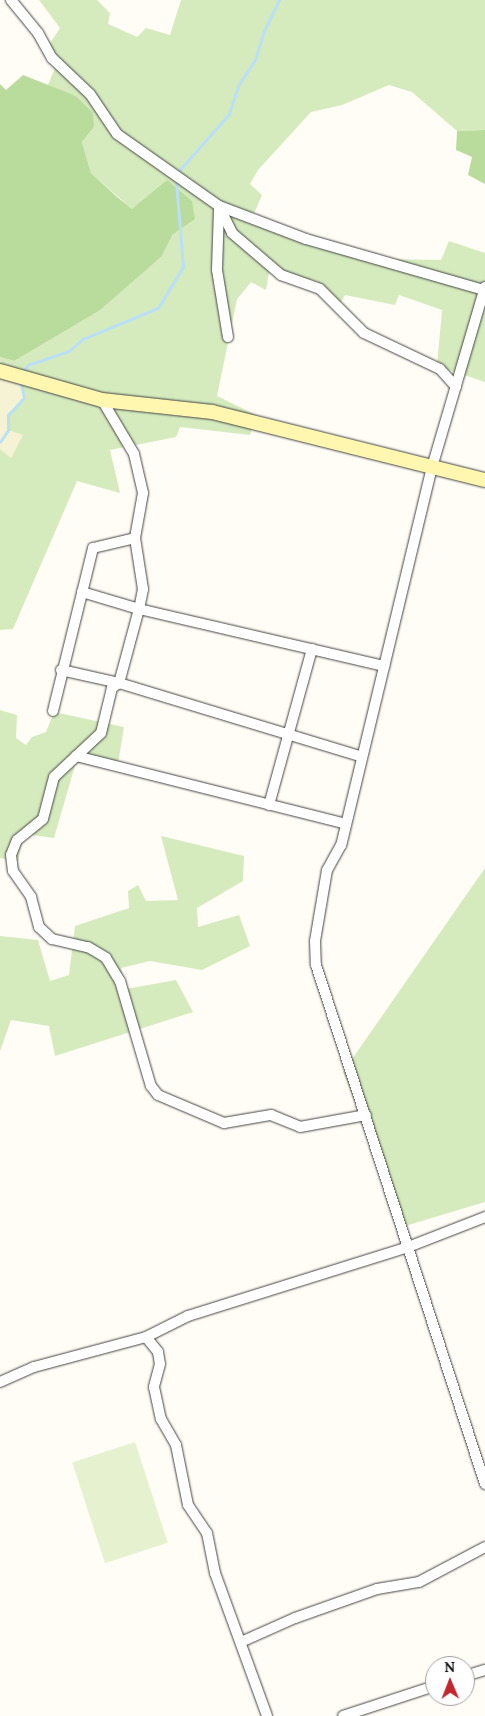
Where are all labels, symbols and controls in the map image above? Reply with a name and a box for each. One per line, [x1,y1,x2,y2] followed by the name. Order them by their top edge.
[425,1656,475,1706] north arrow
[444,1658,455,1676] text: N

